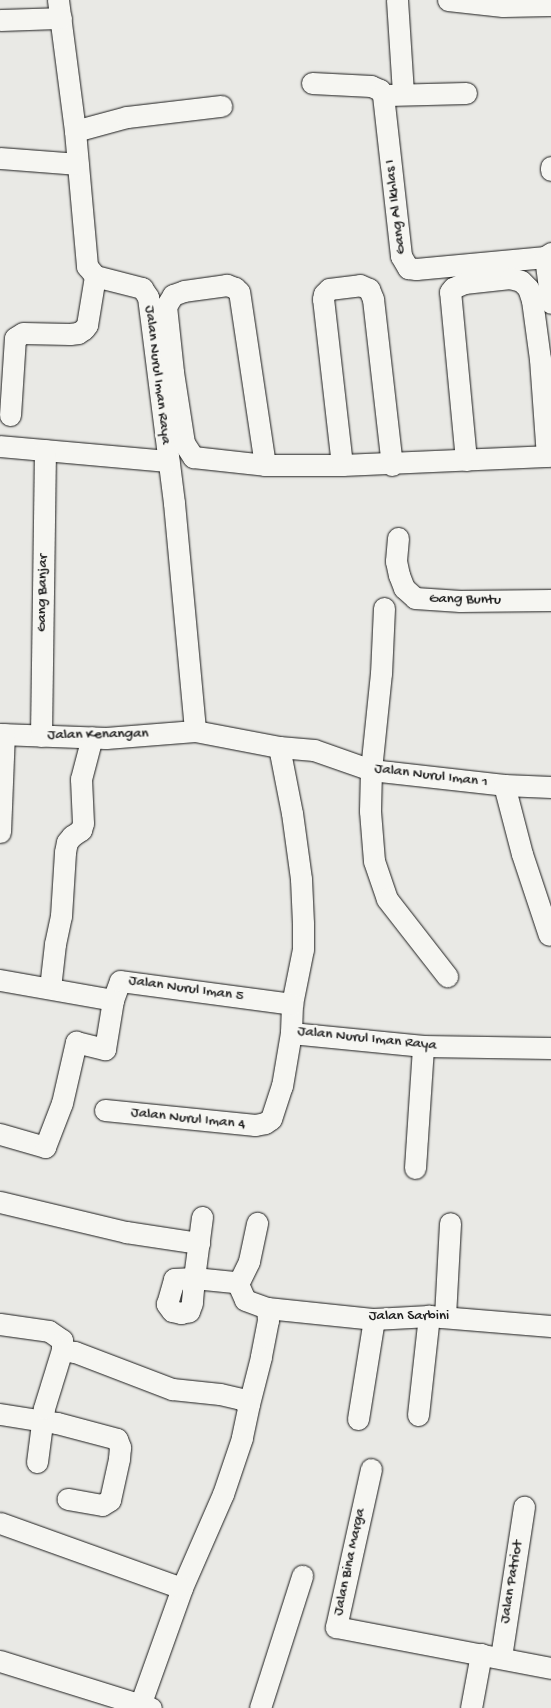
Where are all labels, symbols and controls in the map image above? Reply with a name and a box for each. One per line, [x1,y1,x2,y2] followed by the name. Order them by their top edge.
[381,159,411,255] street label: Gang Al Ikhlas I
[140,305,174,445] street label: Jalan Nurul Iman Raya
[33,554,53,632] street label: Gang Banjar
[429,590,501,610] street label: Gang Buntu
[47,725,149,745] street label: Jalan Kenangan
[373,760,489,792] street label: Jalan Nurul Iman 1
[127,972,245,1006] street label: Jalan Nurul Iman 5
[297,1023,437,1055] street label: Jalan Nurul Iman Raya
[130,1104,246,1134] street label: Jalan Nurul Iman 4
[369,1308,449,1326] street label: Jalan Sarbini
[330,1507,370,1617] street label: Jalan Bina Marga
[497,1539,527,1625] street label: Jalan Patriot

